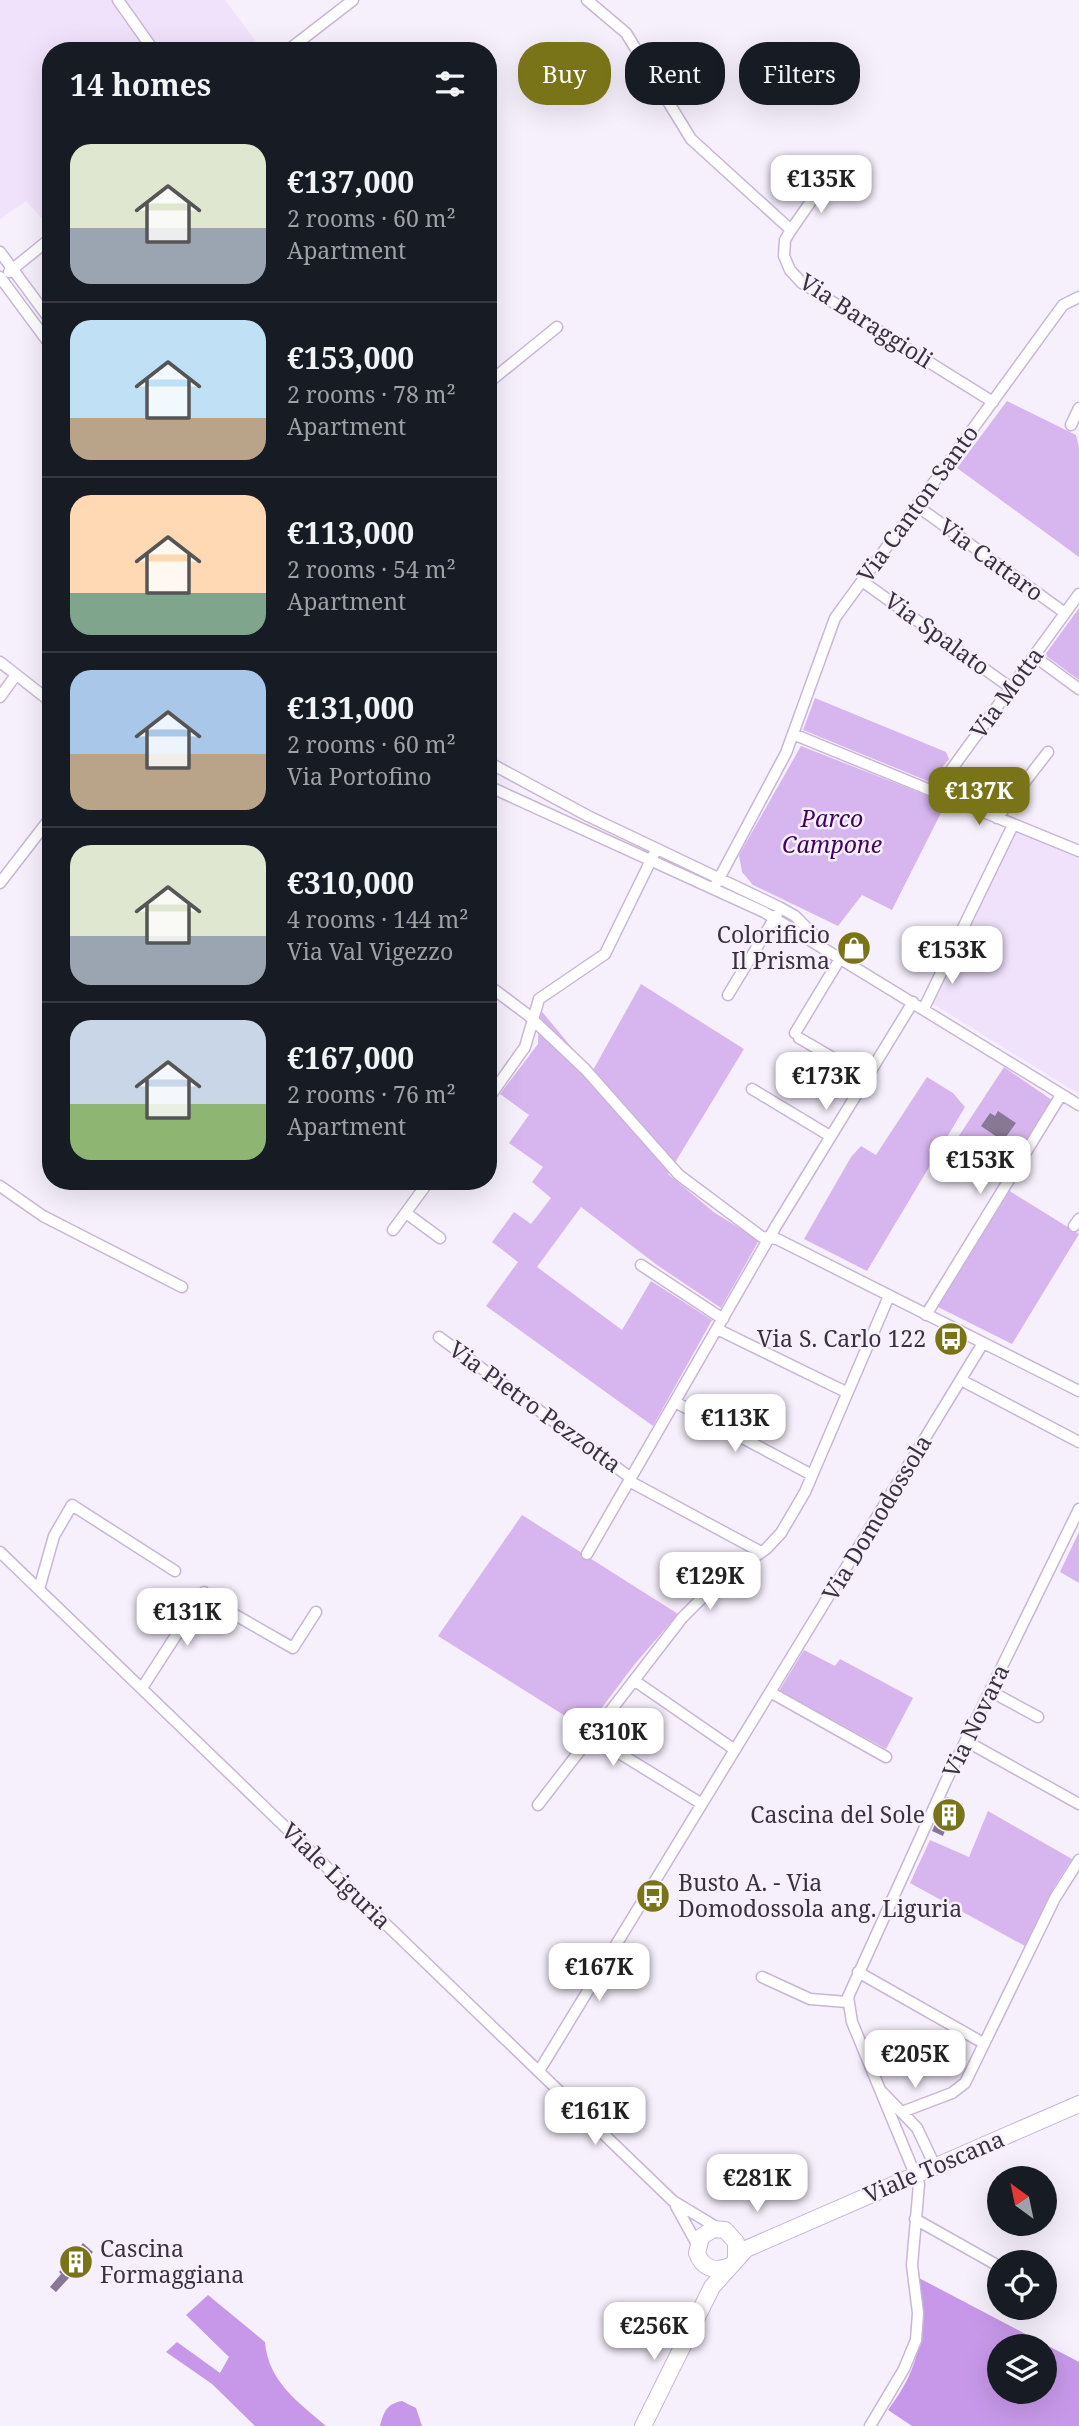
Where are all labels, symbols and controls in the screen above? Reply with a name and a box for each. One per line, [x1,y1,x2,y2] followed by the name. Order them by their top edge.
[518,42,611,105] chip: Buy
[625,42,725,105] chip: Rent
[739,42,860,105] chip: Filters
[70,64,211,105] text: 14 homes
[431,65,469,103] icon: filters
[772,156,870,215] pin: €135K
[287,161,414,202] text: €137,000
[787,162,855,194] text: €135K
[126,172,210,256] icon: home
[287,202,456,234] text: 2 rooms · 60 m²
[287,234,406,266] text: Apartment
[794,265,940,376] street label: Via Baraggioli
[287,337,414,378] text: €153,000
[126,348,210,432] icon: home
[287,378,456,410] text: 2 rooms · 78 m²
[287,410,406,442] text: Apartment
[849,418,985,589] street label: Via Canton Santo
[933,510,1050,608] street label: Via Cattaro
[287,512,414,553] text: €113,000
[126,523,210,607] icon: home
[287,553,456,585] text: 2 rooms · 54 m²
[878,584,997,682] street label: Via Spalato
[287,585,406,617] text: Apartment
[962,640,1050,745] street label: Via Motta
[287,687,414,728] text: €131,000
[126,698,210,782] icon: home
[287,728,456,760] text: 2 rooms · 60 m²
[287,760,432,792] text: Via Portofino
[930,768,1028,827] pin: €137K
[945,774,1013,806] text: €137K
[782,802,882,860] park label: Parco Campone
[287,862,414,903] text: €310,000
[126,873,210,957] icon: home
[287,903,469,935] text: 4 rooms · 144 m²
[717,918,830,976] place label: Colorificio Il Prisma
[903,926,1001,986] pin: €153K
[835,929,873,967] shop icon: Colorificio Il Prisma
[918,933,986,965] text: €153K
[287,935,453,967] text: Via Val Vigezzo
[287,1037,414,1078] text: €167,000
[126,1048,210,1132] icon: home
[777,1052,875,1112] pin: €173K
[792,1059,860,1091] text: €173K
[287,1078,456,1110] text: 2 rooms · 76 m²
[287,1110,406,1142] text: Apartment
[931,1136,1029,1196] pin: €153K
[946,1143,1014,1175] text: €153K
[932,1320,970,1358] bus stop icon: Via S. Carlo 122
[757,1322,926,1354] place label: Via S. Carlo 122
[443,1333,628,1480] street label: Via Pietro Pezzotta
[686,1394,784,1454] pin: €113K
[701,1401,769,1433] text: €113K
[814,1429,938,1606] street label: Via Domodossola
[661,1552,759,1612] pin: €129K
[676,1559,744,1591] text: €129K
[138,1588,236,1648] pin: €131K
[153,1595,221,1627] text: €131K
[934,1659,1016,1783] street label: Via Novara
[564,1708,662,1768] pin: €310K
[579,1715,647,1747] text: €310K
[930,1796,968,1834] building icon: Cascina del Sole
[750,1798,925,1830] place label: Cascina del Sole
[275,1815,399,1936] street label: Viale Liguria
[678,1866,962,1924] place label: Busto A. - Via Domodossola ang. Liguria
[634,1877,672,1915] bus stop icon: Busto A. - Via Domodossola ang. Liguria
[550,1944,648,2003] pin: €167K
[565,1950,633,1982] text: €167K
[866,2030,964,2090] pin: €205K
[881,2037,949,2069] text: €205K
[546,2088,644,2147] pin: €161K
[561,2094,629,2126] text: €161K
[858,2122,1009,2210] street label: Viale Toscana
[708,2154,806,2214] pin: €281K
[723,2161,791,2193] text: €281K
[987,2166,1057,2236] north arrow
[987,2166,1057,2404] map controls
[100,2232,244,2290] place label: Cascina Formaggiana
[57,2243,95,2281] building icon: Cascina Formaggiana
[987,2250,1057,2320] button: locate
[605,2302,703,2362] pin: €256K
[620,2309,688,2341] text: €256K
[987,2334,1057,2404] button: layers

